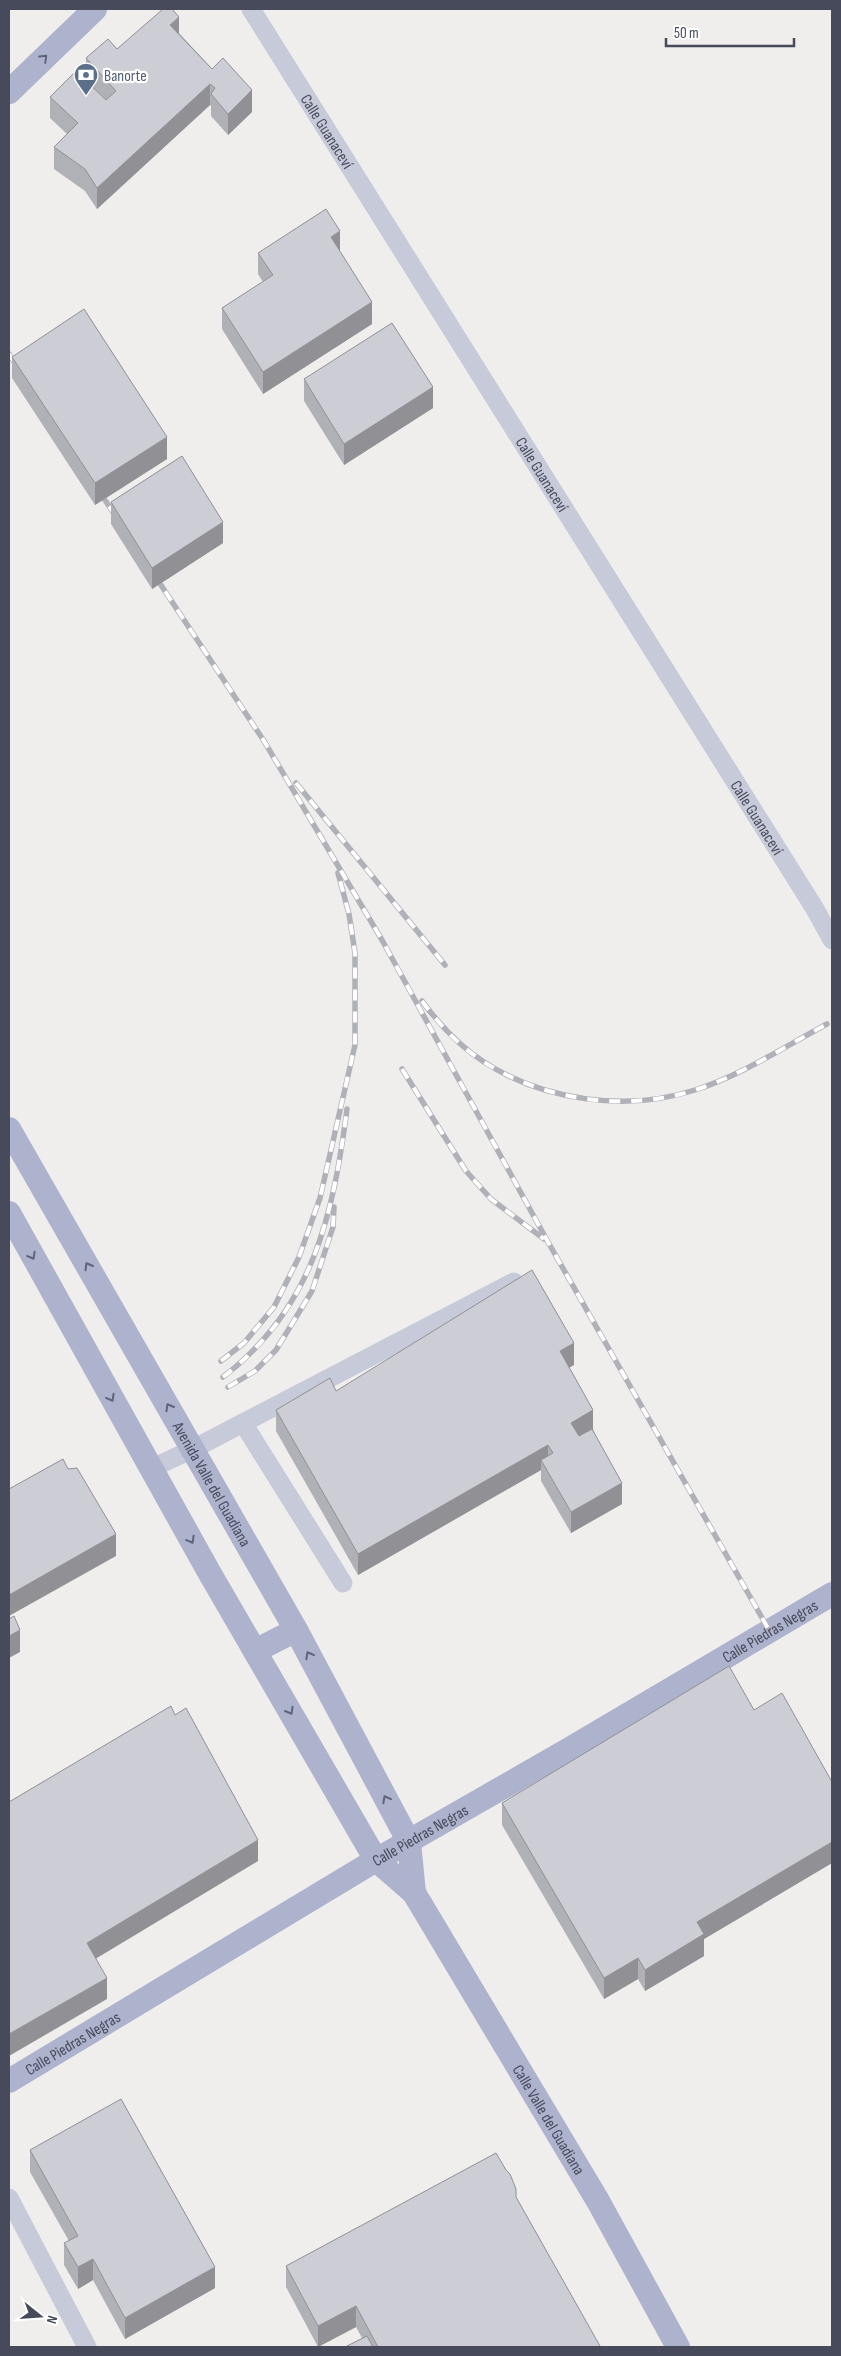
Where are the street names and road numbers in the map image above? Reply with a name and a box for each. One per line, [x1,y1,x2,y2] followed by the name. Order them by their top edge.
[296,91,357,173] street label: Calle Guanaceví
[511,434,572,516] street label: Calle Guanaceví
[726,777,787,859] street label: Calle Guanaceví
[167,1418,254,1550] street label: Avenida Valle del Guadiana
[719,1596,822,1668] street label: Calle Piedras Negras
[369,1801,472,1871] street label: Calle Piedras Negras
[22,2008,124,2080] street label: Calle Piedras Negras
[508,2062,588,2179] street label: Calle Valle del Guadiana

